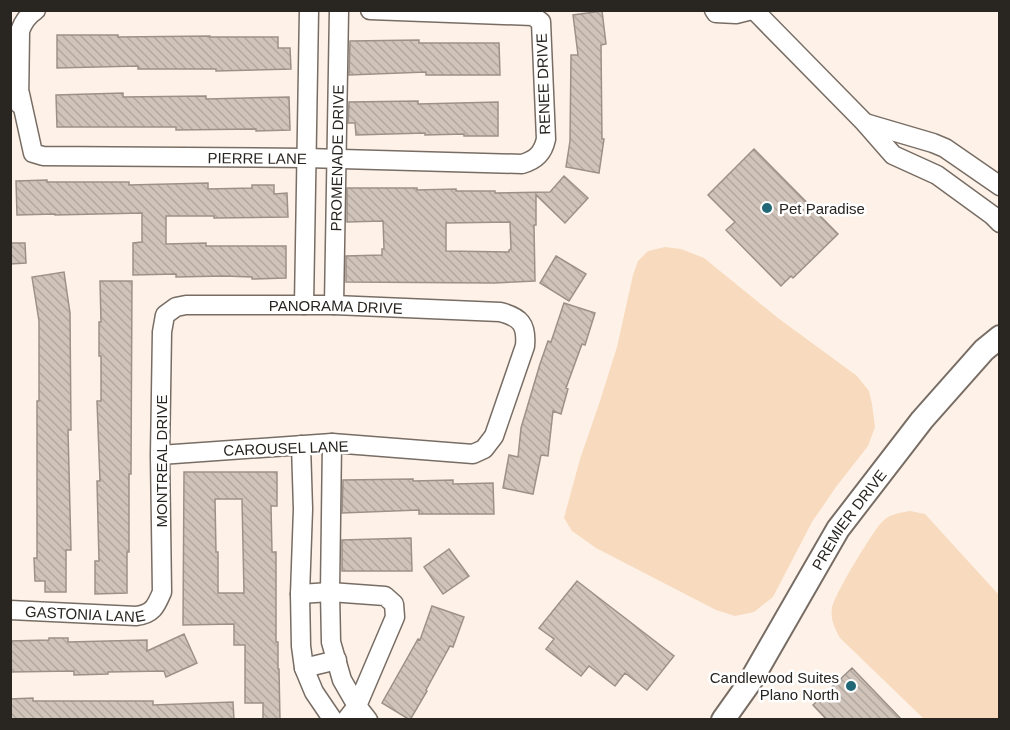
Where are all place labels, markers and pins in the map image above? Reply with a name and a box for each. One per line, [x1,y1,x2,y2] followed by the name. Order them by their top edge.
[779,200,865,217] place label: Pet Paradise
[760,201,774,215] marker: Pet Paradise
[710,669,839,703] place label: Candlewood Suites Plano North
[844,679,858,693] marker: Candlewood Suites Plano North

